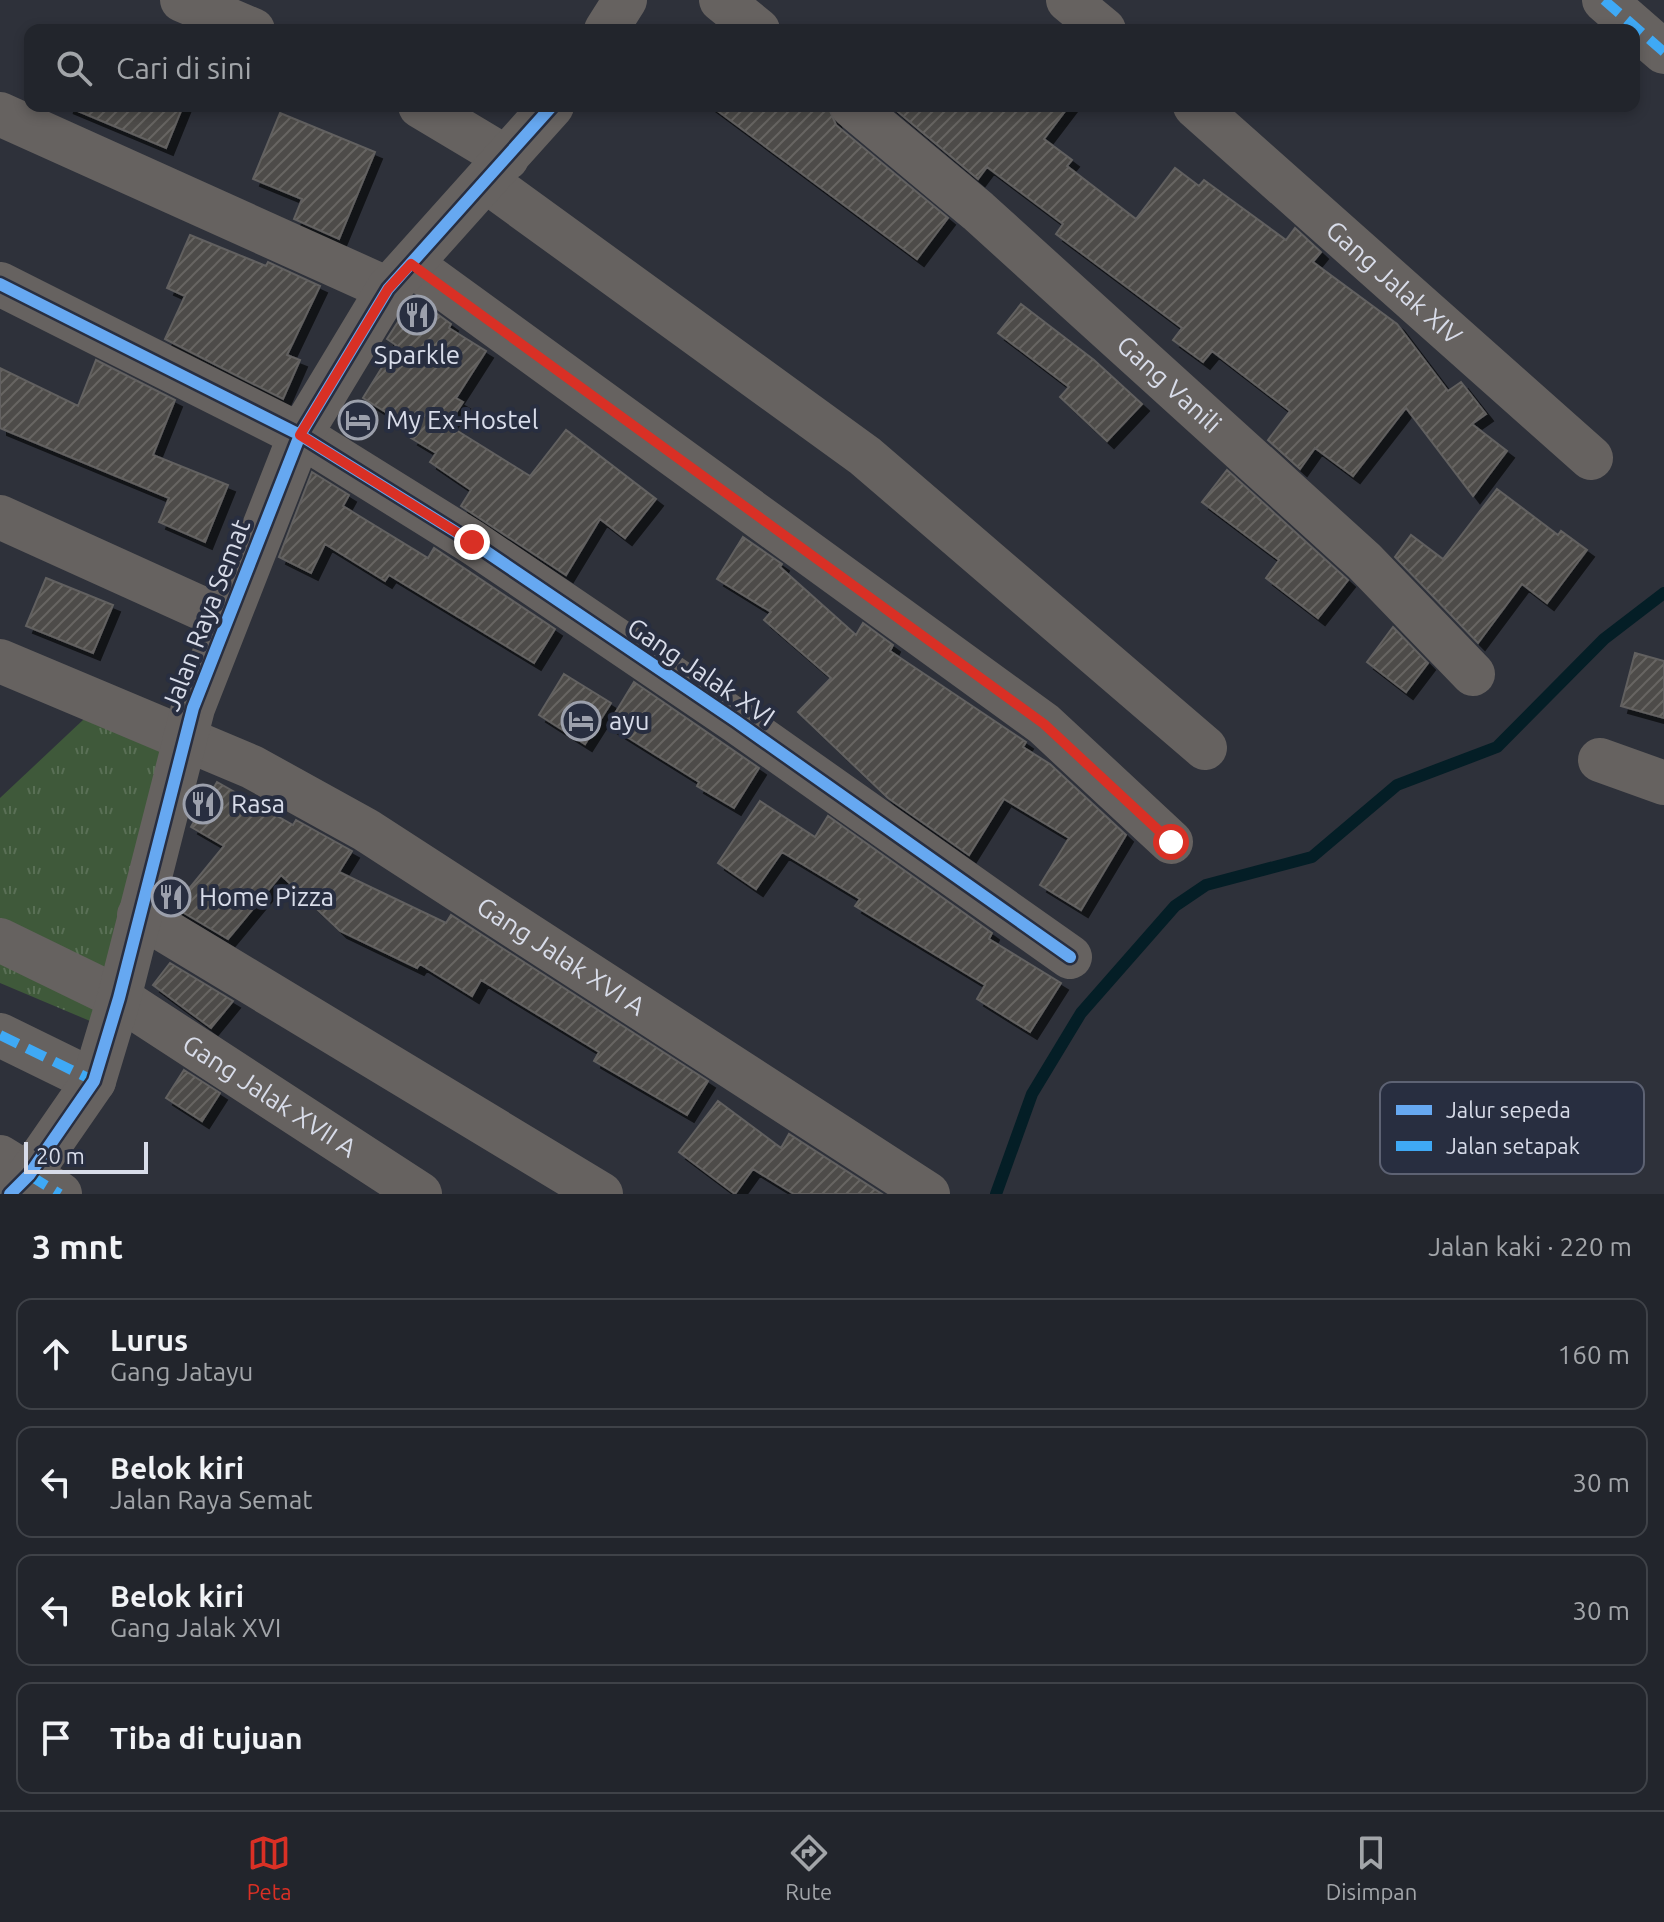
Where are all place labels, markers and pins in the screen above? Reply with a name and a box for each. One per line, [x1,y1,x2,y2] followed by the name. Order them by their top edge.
[396,294,438,336] restaurant icon: Sparkle
[374,340,460,369] place label: Sparkle
[337,399,379,441] hotel icon: My Ex-Hostel
[386,405,539,434] place label: My Ex-Hostel
[560,700,602,742] hotel icon: ayu
[609,706,650,735] place label: ayu
[182,783,224,825] restaurant icon: Rasa
[231,789,285,818] place label: Rasa
[150,876,192,918] restaurant icon: Home Pizza
[199,882,334,911] place label: Home Pizza

